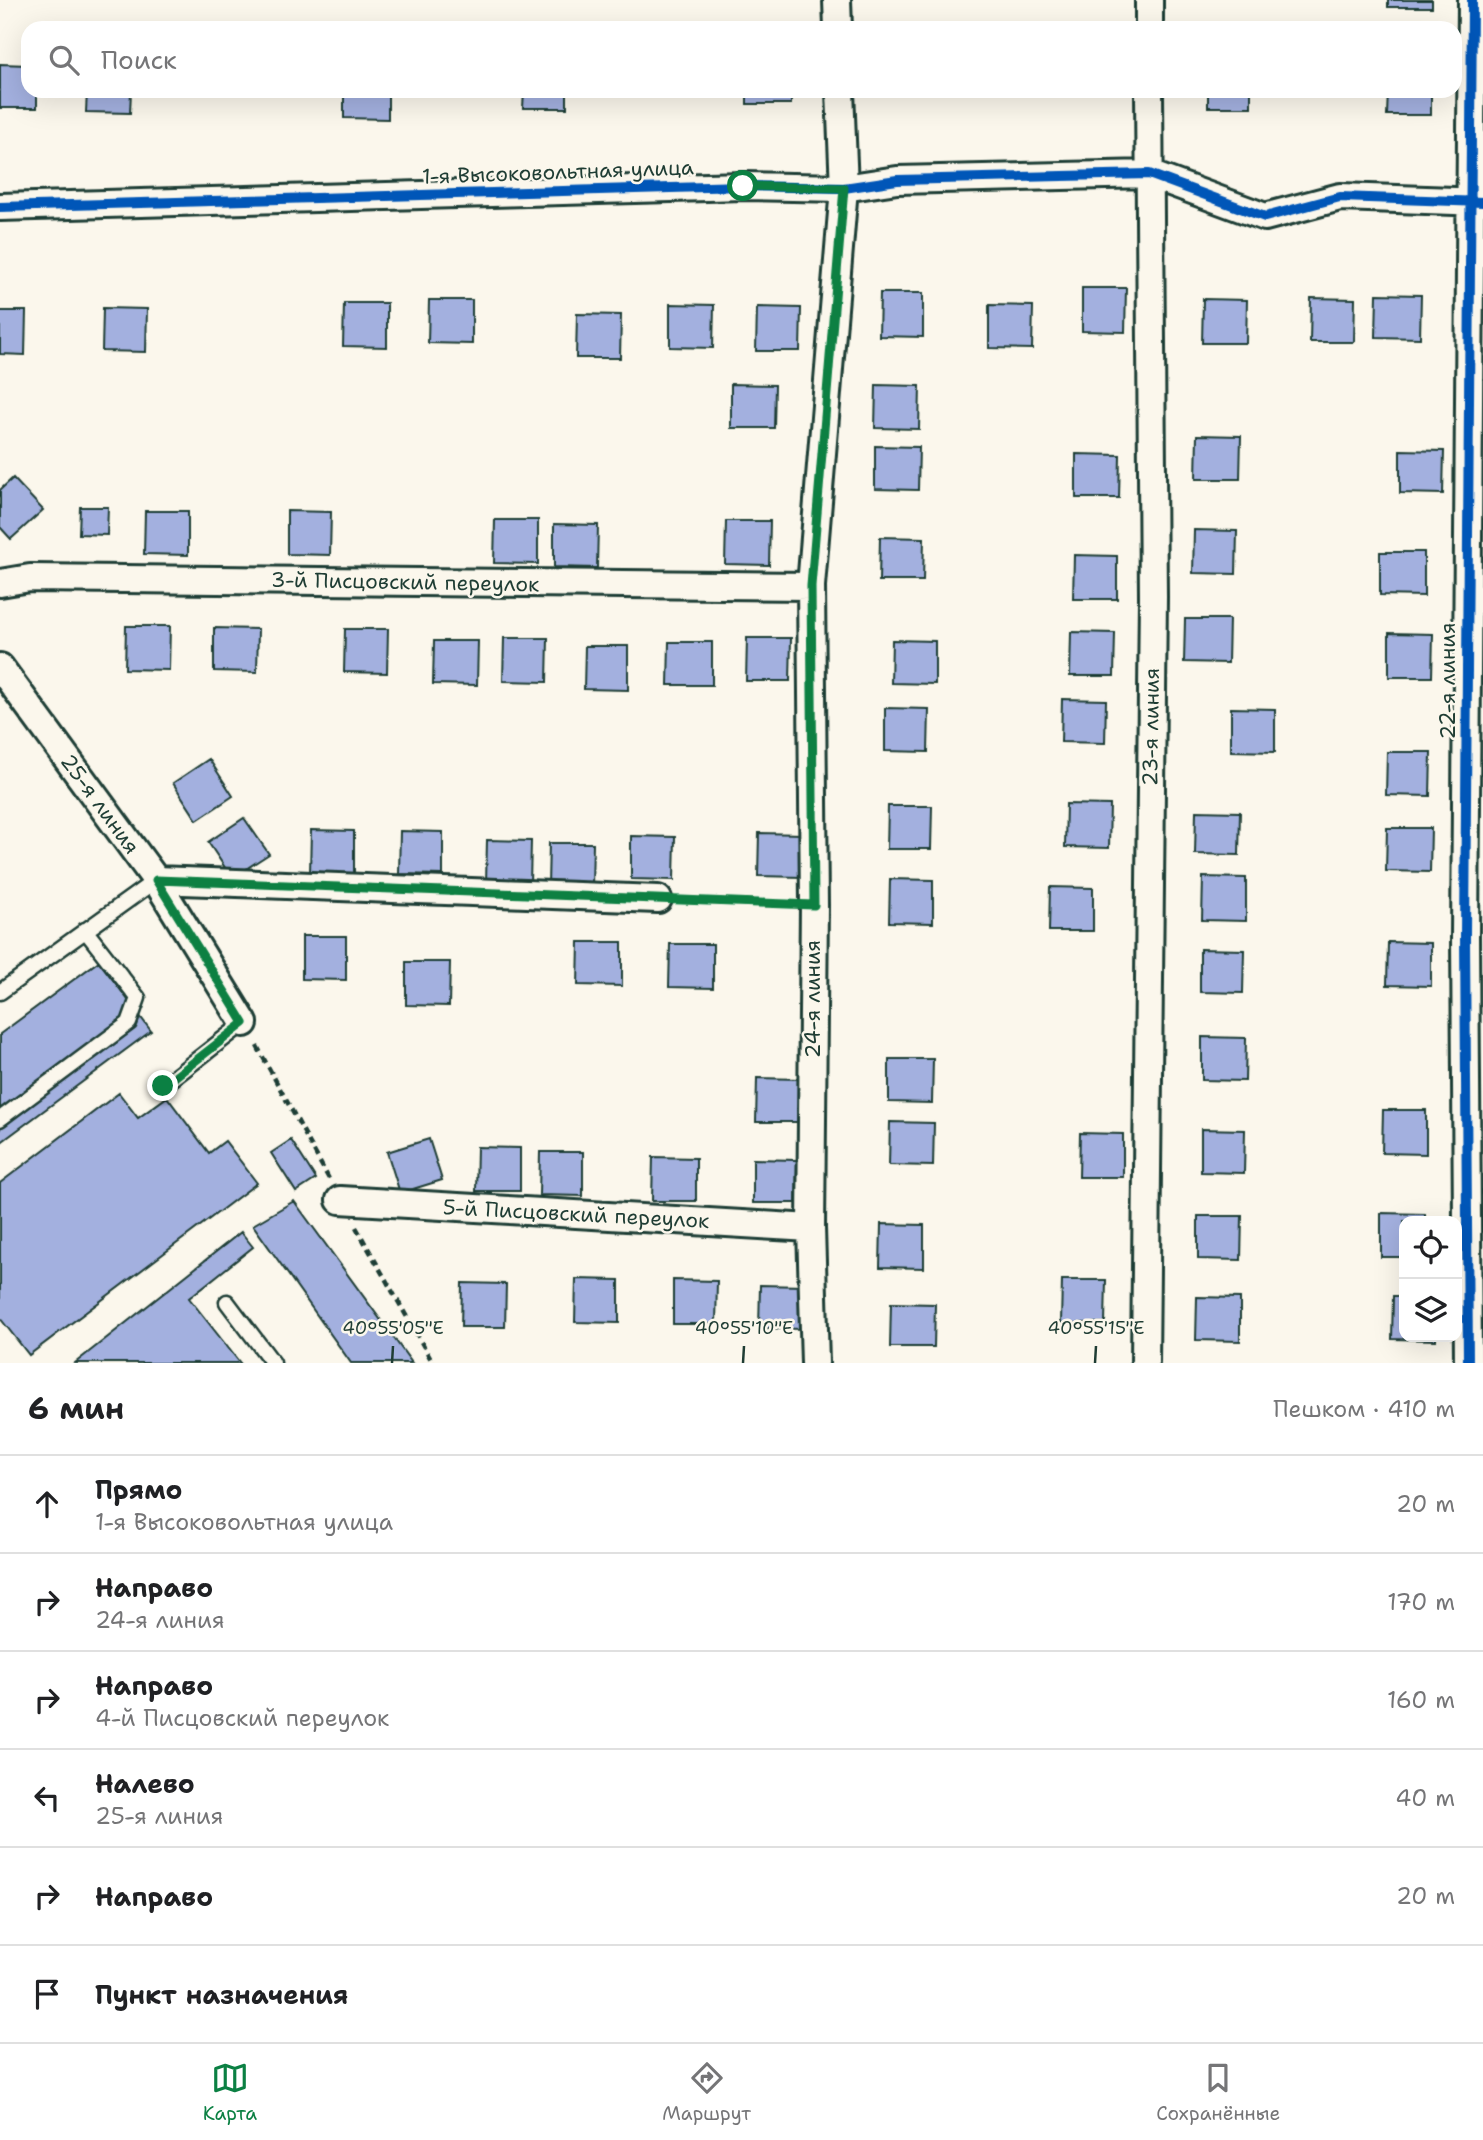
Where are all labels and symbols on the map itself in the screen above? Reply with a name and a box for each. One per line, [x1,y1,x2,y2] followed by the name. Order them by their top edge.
[422,153,694,191] street label: 1-я Высоковольтная улица
[727,170,758,201] route start
[271,566,539,598] street label: 3-й Писцовский переулок
[1434,622,1462,740] street label: 22-я линия
[1136,668,1166,786] street label: 23-я линия
[54,748,146,860] street label: 25-я линия
[799,940,827,1058] street label: 24-я линия
[147,1070,178,1101] route end
[442,1193,710,1235] street label: 5-й Писцовский переулок
[342,1316,444,1340] text: 40°55'05"E
[695,1316,793,1340] text: 40°55'10"E
[1048,1316,1144,1340] text: 40°55'15"E

